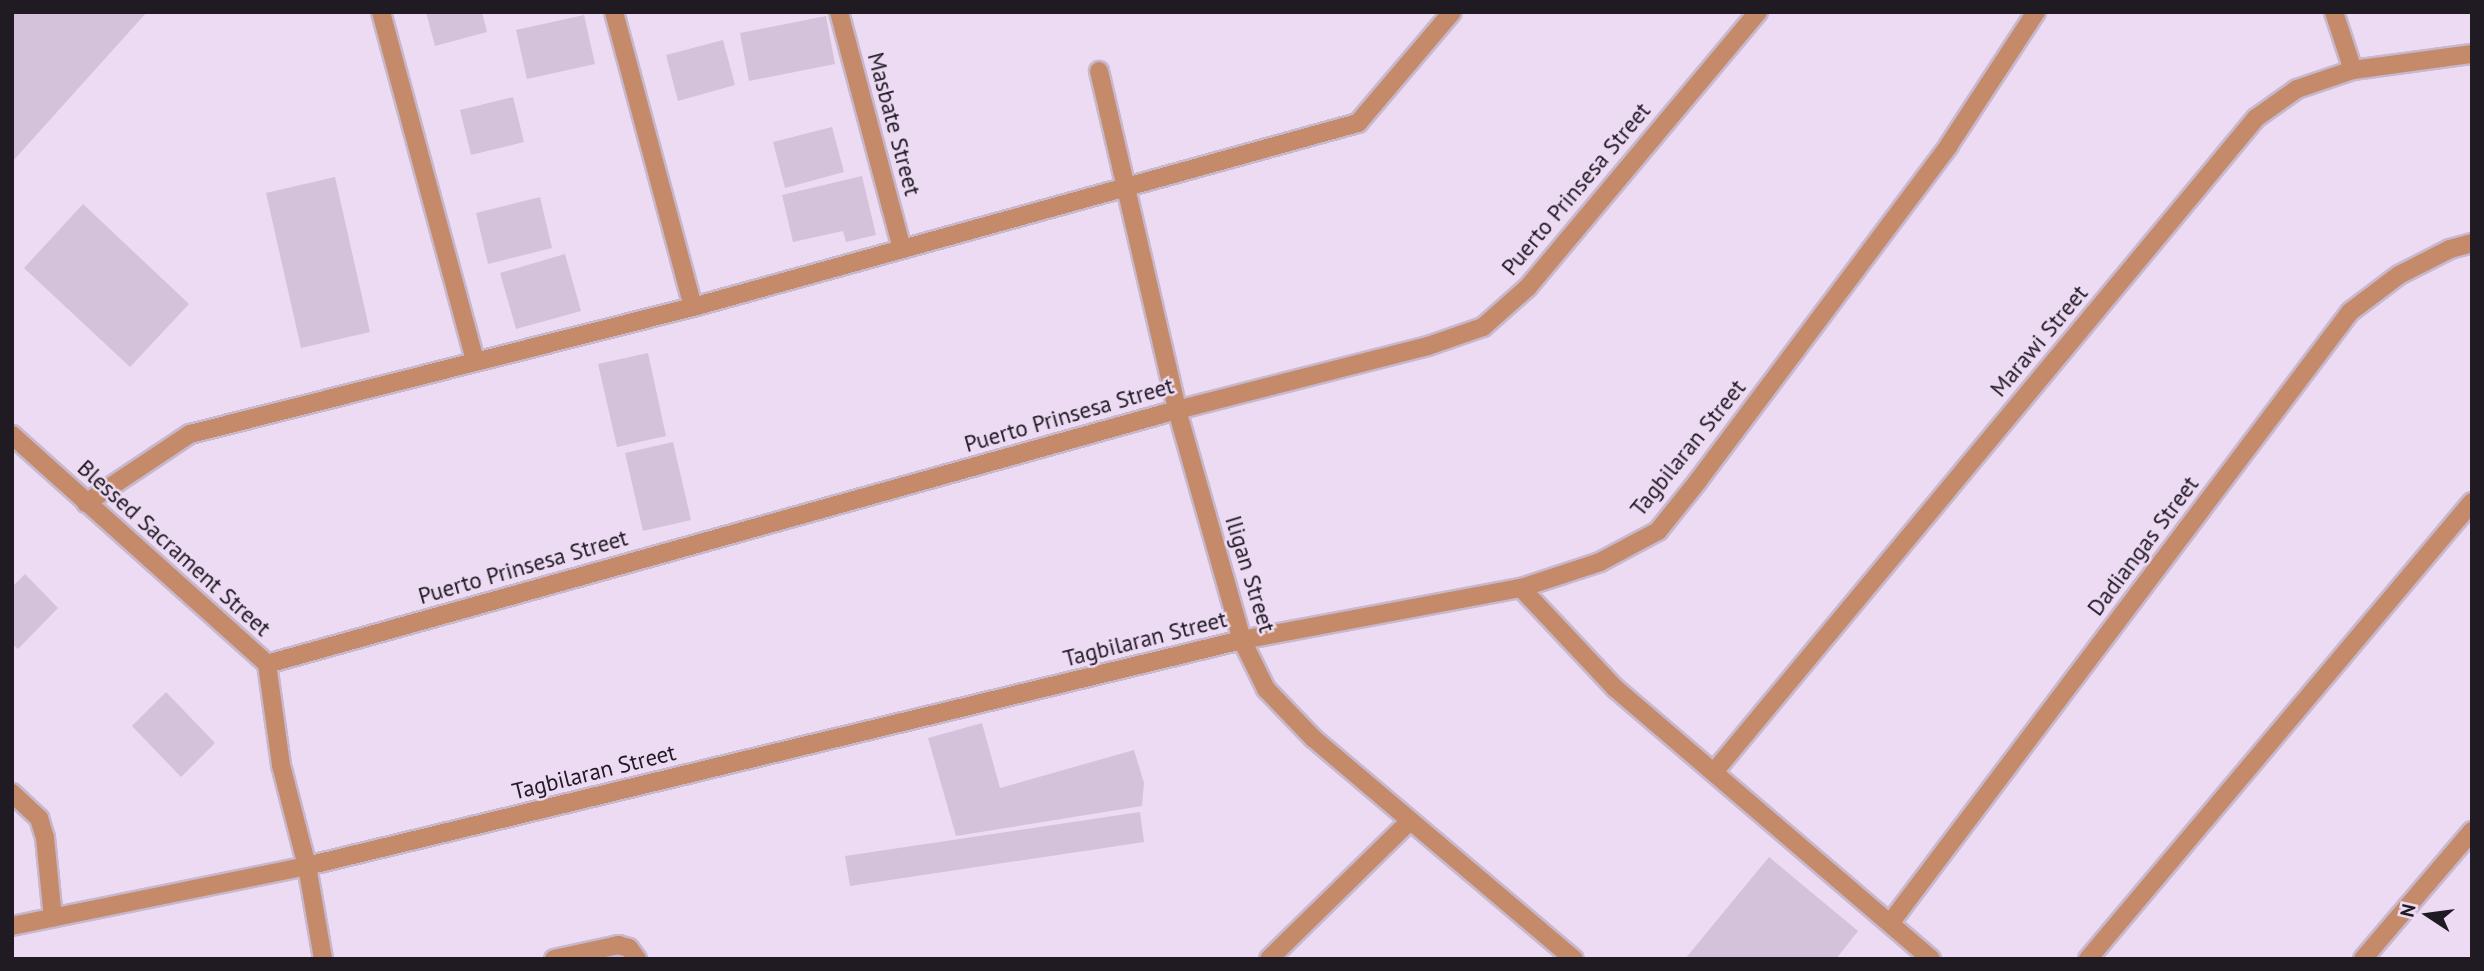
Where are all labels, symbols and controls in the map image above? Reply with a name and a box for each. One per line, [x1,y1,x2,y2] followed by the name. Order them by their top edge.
[862,49,926,199] street label: Masbate Street
[1496,97,1656,281] street label: Puerto Prinsesa Street
[1984,280,2094,402] street label: Marawi Street
[961,372,1177,458] street label: Puerto Prinsesa Street
[1625,374,1751,522] street label: Tagbilaran Street
[72,454,276,642] street label: Blessed Sacrament Street
[2082,471,2204,621] street label: Dadiangas Street
[1219,512,1281,636] street label: Iligan Street
[415,524,631,610] street label: Puerto Prinsesa Street
[1060,605,1230,673] street label: Tagbilaran Street
[509,738,679,806] street label: Tagbilaran Street
[2393,880,2463,950] north arrow
[2394,902,2421,919] text: N

